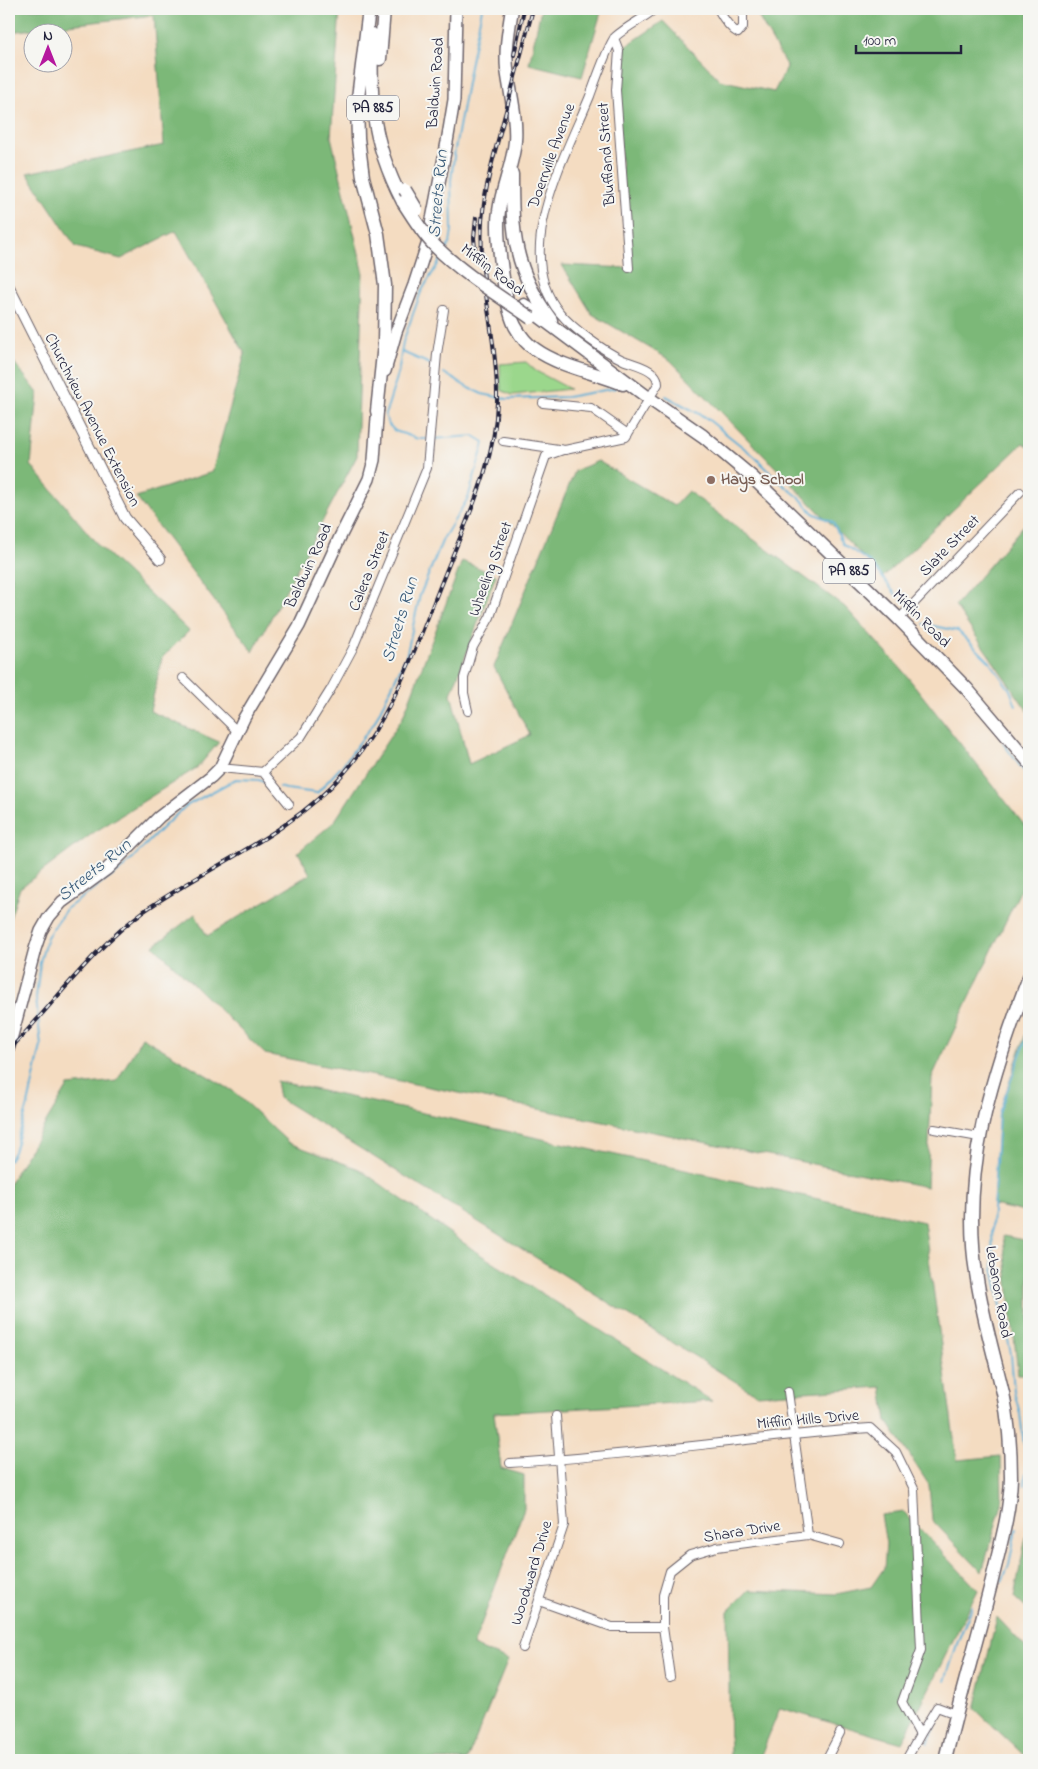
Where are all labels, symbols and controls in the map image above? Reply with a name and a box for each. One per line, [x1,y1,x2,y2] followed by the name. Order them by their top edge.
[22,22,72,72] north arrow
[856,22,960,54] scale bar
[43,26,53,47] text: N
[863,30,896,52] text: 100 m
[421,37,451,130] street label: Baldwin Road
[347,96,399,120] road number: PA 885
[521,99,582,213] street label: Doerrville Avenue
[591,101,623,207] street label: Bluffland Street
[422,148,456,239] water label: Streets Run
[455,238,529,302] street label: Mifflin Road
[38,329,146,511] street label: Churchview Avenue Extension
[721,468,804,493] place label: Hays School
[705,474,717,486] marker: Hays School
[914,509,986,583] street label: Slate Street
[463,518,519,620] street label: Wheeling Street
[278,520,339,613] street label: Baldwin Road
[343,526,397,615] street label: Calera Street
[823,558,875,584] road number: PA 885
[376,573,427,666] water label: Streets Run
[886,584,956,654] street label: Mifflin Road
[53,832,138,909] water label: Streets Run
[978,1244,1018,1340] street label: Lebanon Road
[756,1404,861,1436] street label: Mifflin Hills Drive
[702,1514,783,1550] street label: Shara Drive
[505,1517,560,1628] street label: Woodward Drive

